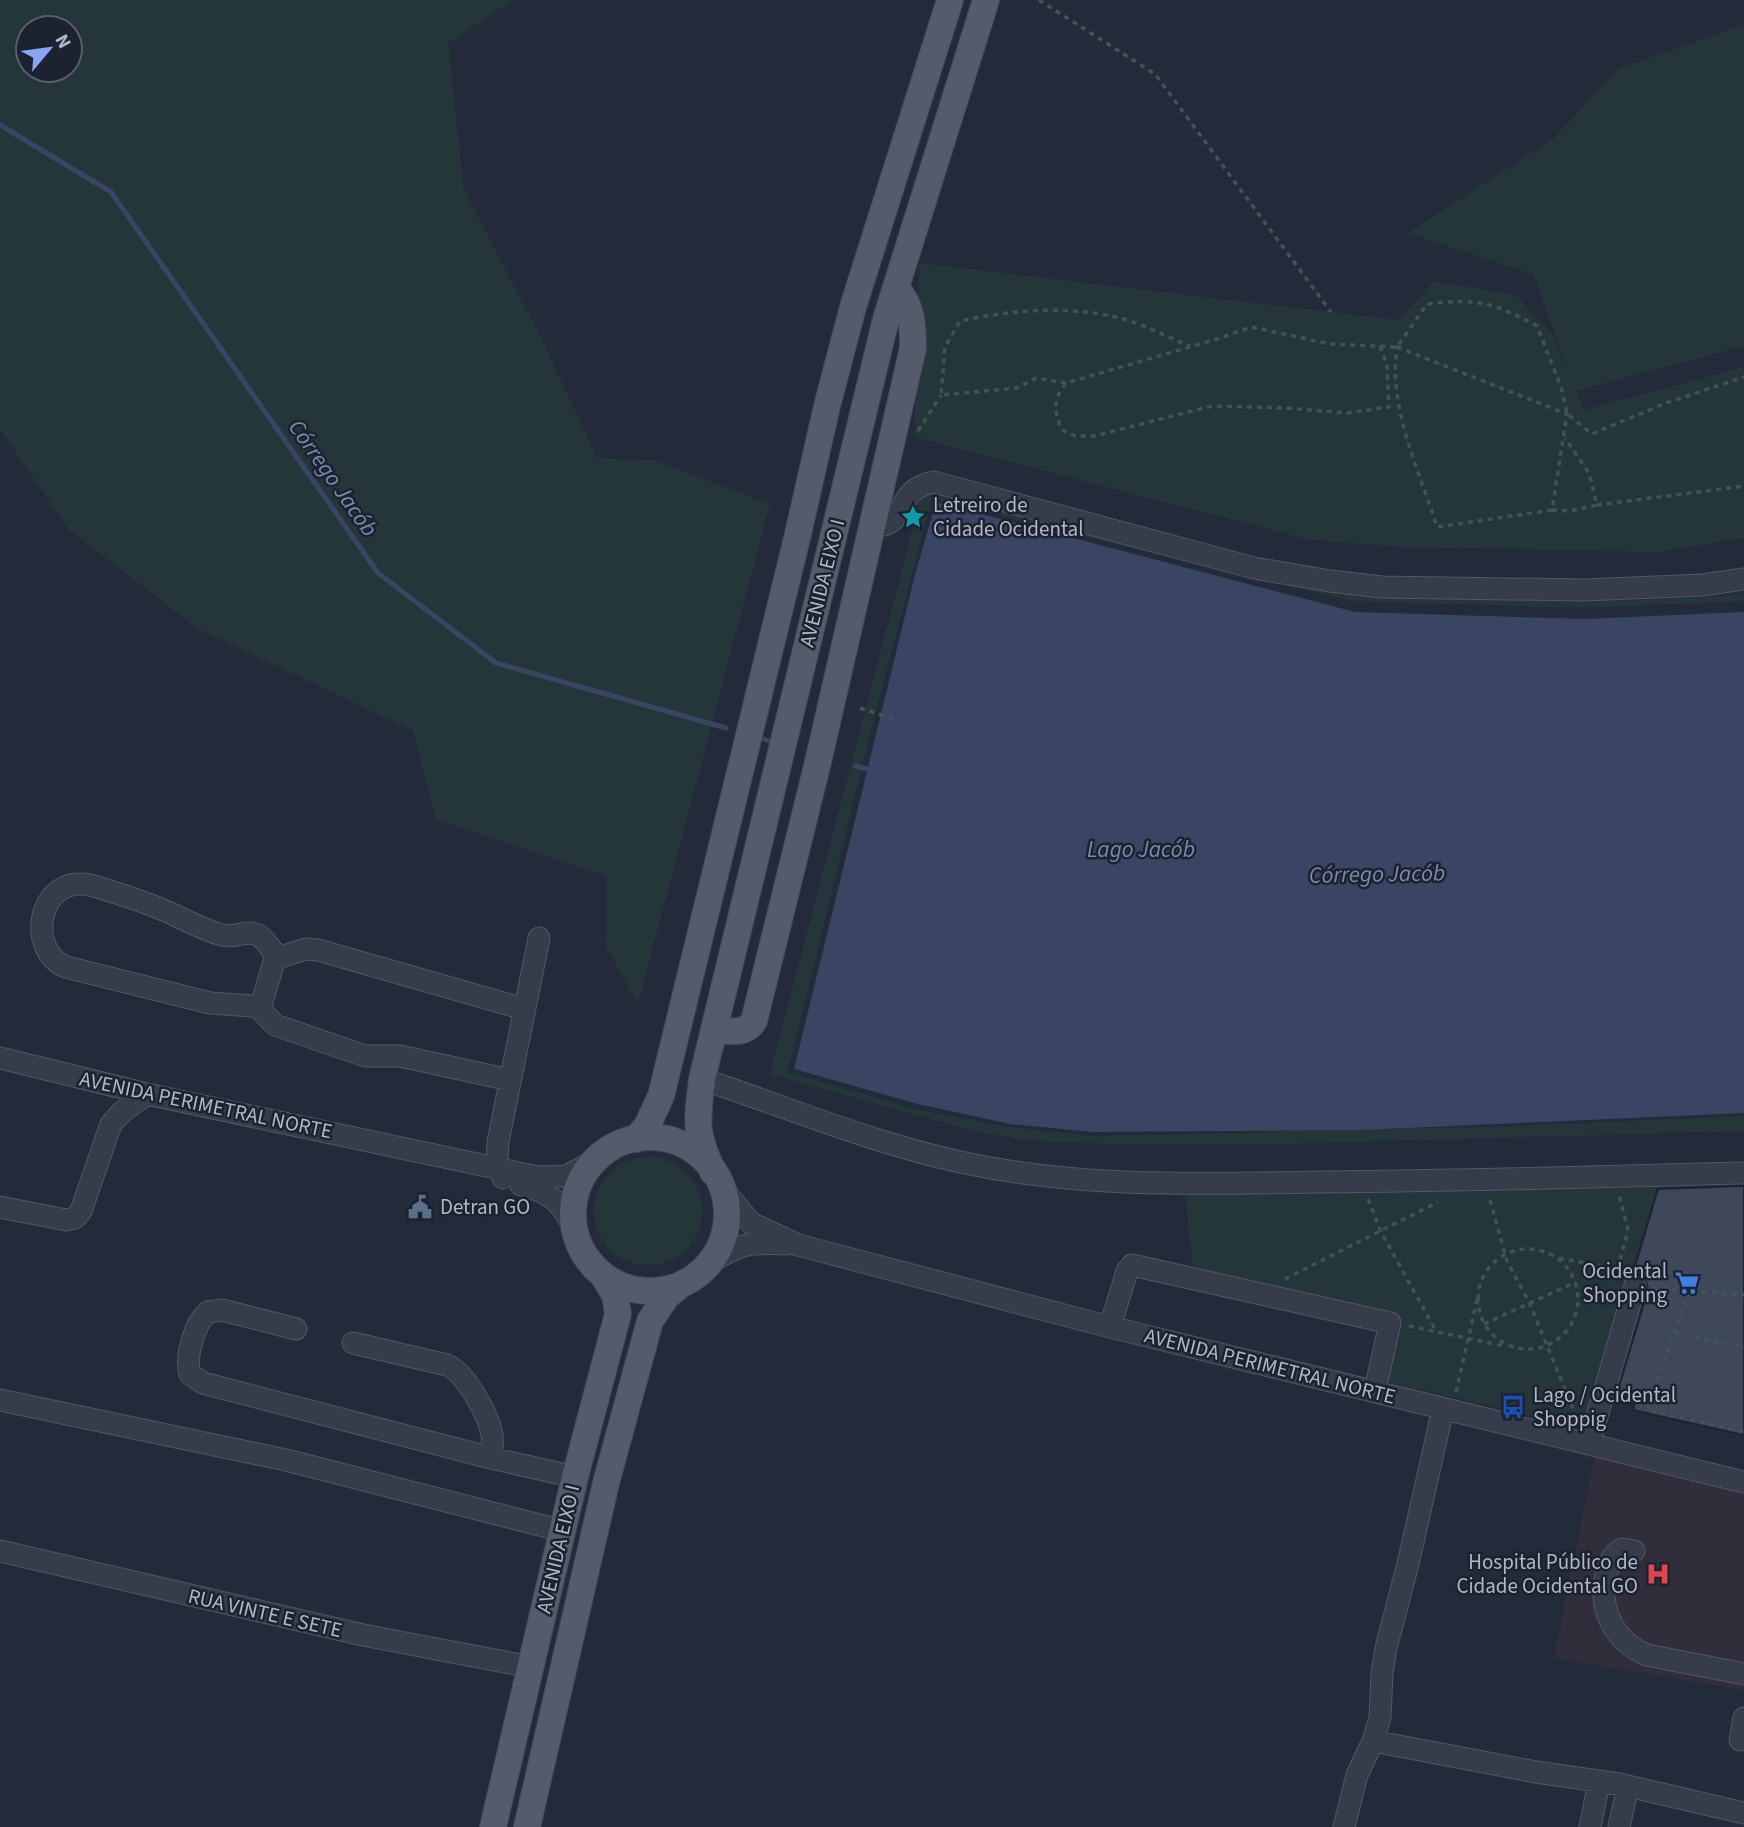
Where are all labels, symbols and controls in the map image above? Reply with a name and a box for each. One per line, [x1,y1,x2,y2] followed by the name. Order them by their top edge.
[14,14,84,84] north arrow
[48,29,77,54] text: N
[280,413,386,543] water label: Córrego Jacób
[933,490,1084,544] place label: Letreiro de Cidade Ocidental
[899,503,927,531] place icon: Letreiro de Cidade Ocidental
[792,516,852,650] street label: AVENIDA EIXO I
[1087,833,1195,866] water label: Lago Jacób
[1309,856,1445,892] water label: Córrego Jacób
[77,1064,335,1146] street label: AVENIDA PERIMETRAL NORTE
[440,1192,530,1222] place label: Detran GO
[406,1193,434,1221] public building icon: Detran GO
[1582,1256,1667,1310] place label: Ocidental Shopping
[1673,1269,1701,1297] supermarket icon: Ocidental Shopping
[1141,1320,1399,1412] street label: AVENIDA PERIMETRAL NORTE
[1533,1380,1676,1434] place label: Lago / Ocidental Shoppig
[1499,1393,1527,1421] bus stop icon: Lago / Ocidental Shoppig
[529,1482,587,1616] street label: AVENIDA EIXO I
[1456,1547,1638,1601] place label: Hospital Público de Cidade Ocidental GO
[1644,1560,1672,1588] hospital icon: Hospital Público de Cidade Ocidental GO
[185,1581,345,1645] street label: RUA VINTE E SETE

